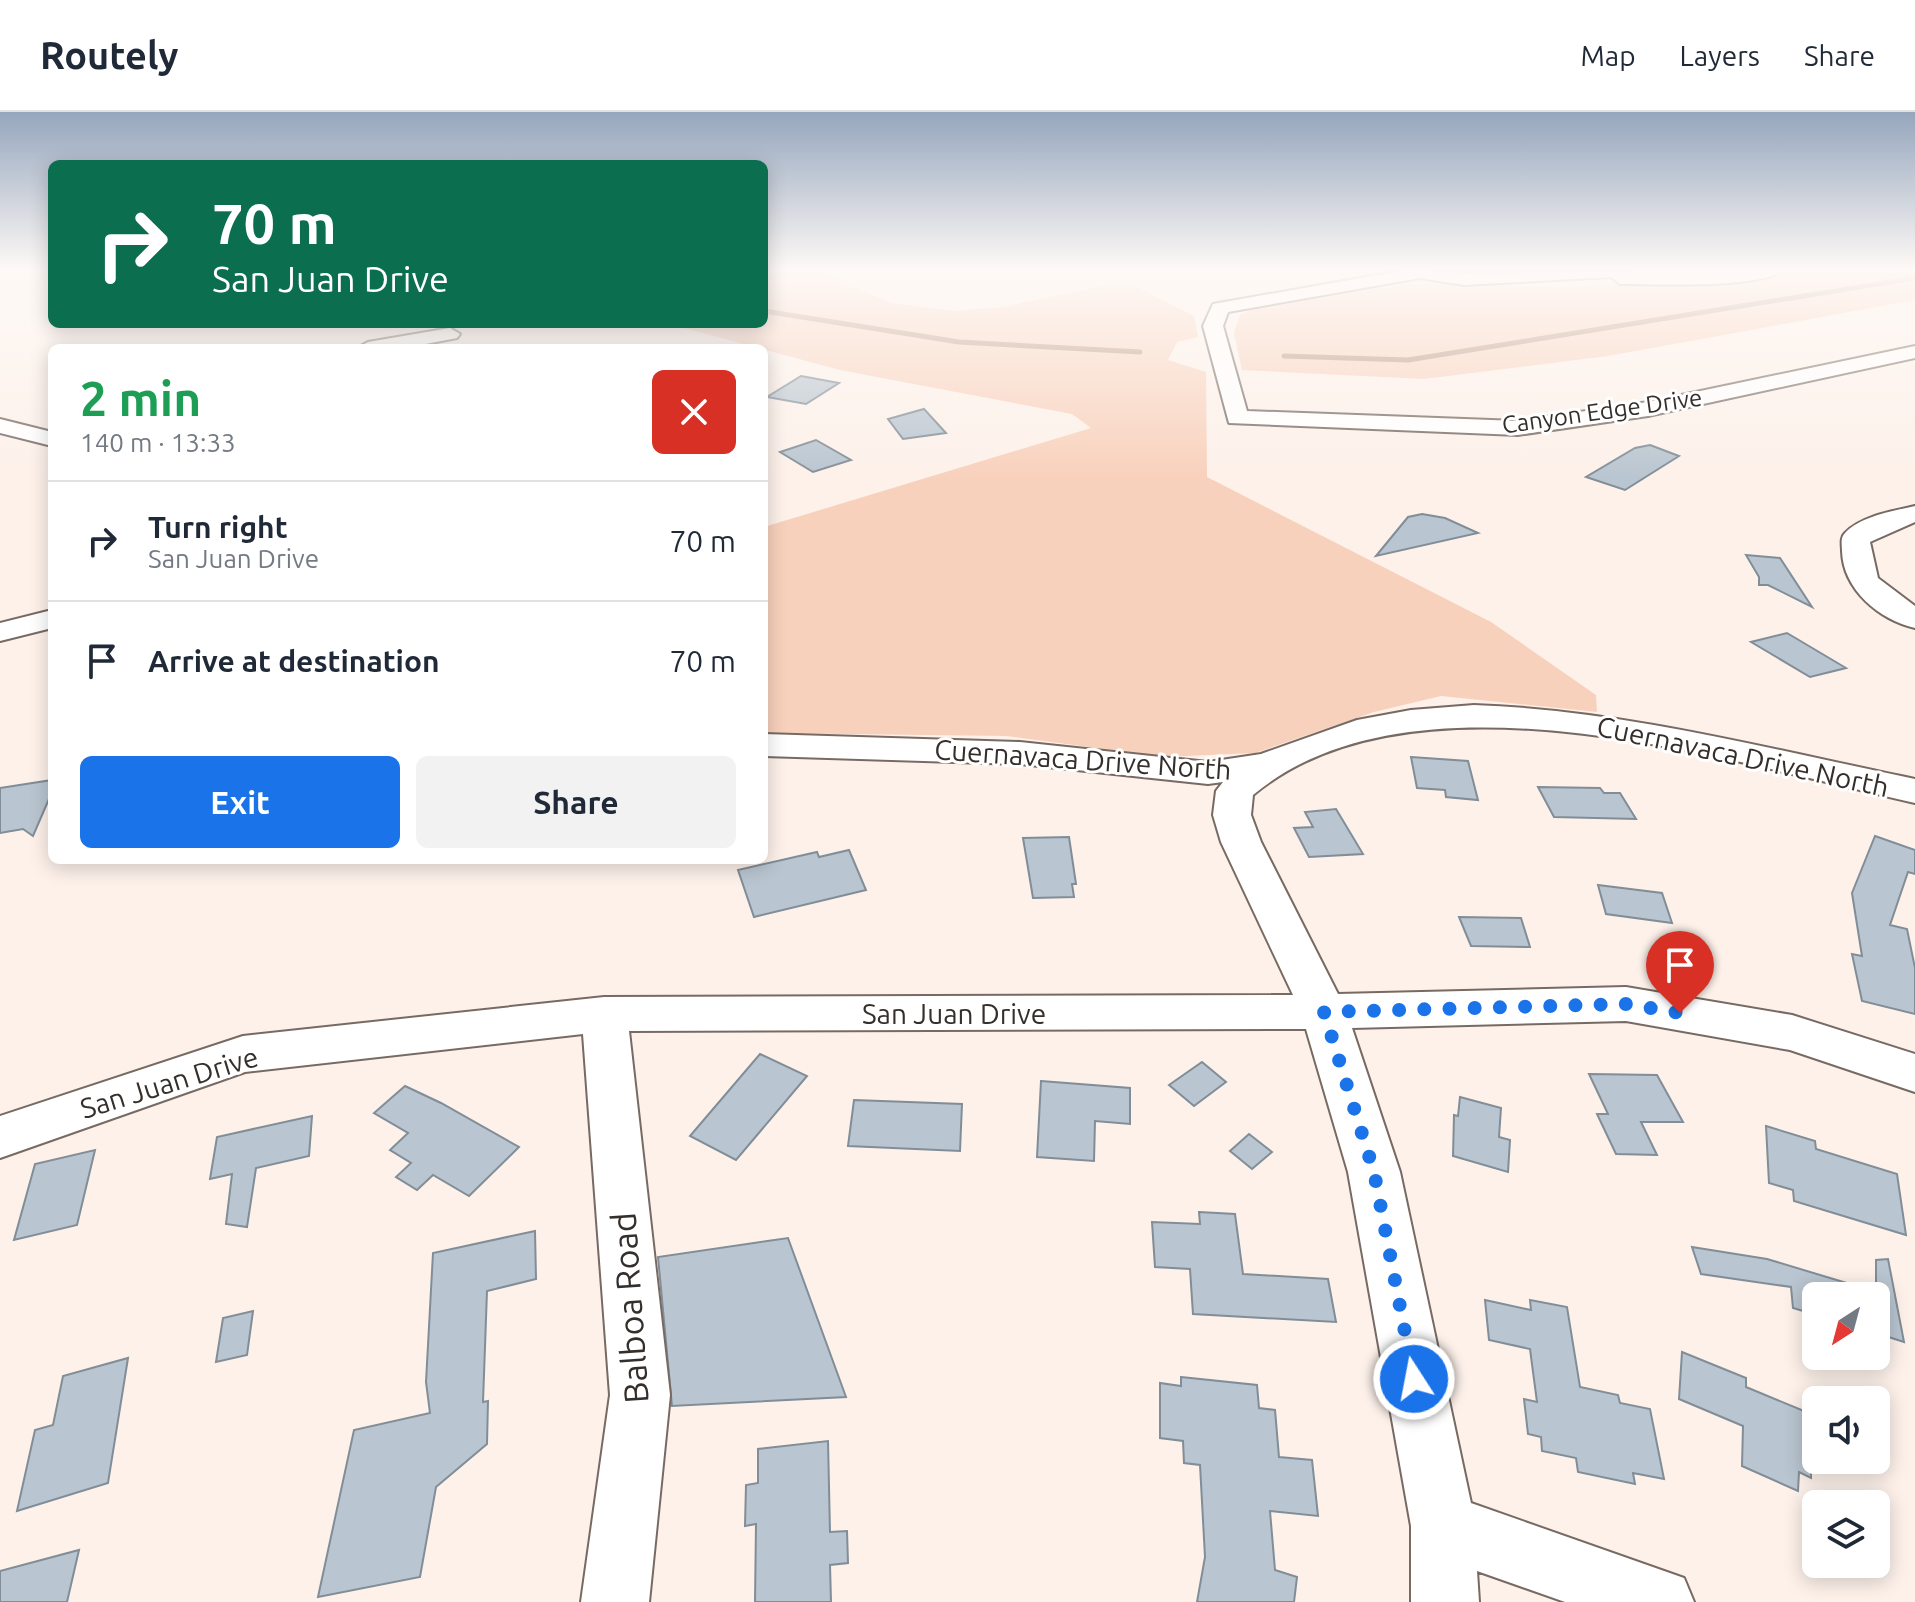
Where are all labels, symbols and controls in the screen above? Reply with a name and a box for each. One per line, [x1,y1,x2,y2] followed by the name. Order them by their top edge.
[40,34,178,76] text: Routely
[1580,40,1636,71] text: Map
[1680,40,1760,71] text: Layers
[1804,40,1875,71] text: Share
[80,192,184,296] icon: right
[212,192,337,255] text: 70 m
[212,258,449,299] text: San Juan Drive
[652,370,736,454] button: close
[80,371,201,425] text: 2 min
[1500,384,1704,438] street label: Canyon Edge Drive
[80,428,236,457] text: 140 m · 13:33
[148,510,288,544] text: Turn right
[80,519,124,563] icon: right
[669,524,736,558] text: 70 m
[148,544,319,573] text: San Juan Drive
[80,639,124,683] icon: arrive
[148,644,440,678] text: Arrive at destination
[669,644,736,678] text: 70 m
[1594,710,1892,802] street label: Cuernavaca Drive North
[933,733,1233,785] street label: Cuernavaca Drive North
[80,756,400,848] button: Exit
[416,756,736,848] button: Share
[1646,931,1714,1013] pin
[1658,943,1702,987] icon: arrive
[862,998,1046,1029] street label: San Juan Drive
[76,1040,262,1124] street label: San Juan Drive
[603,1211,655,1405] street label: Balboa Road
[1802,1282,1890,1370] north arrow
[1802,1282,1890,1578] map controls
[1372,1337,1456,1421] position arrow
[1802,1386,1890,1474] button: sound
[1802,1490,1890,1578] button: layers

